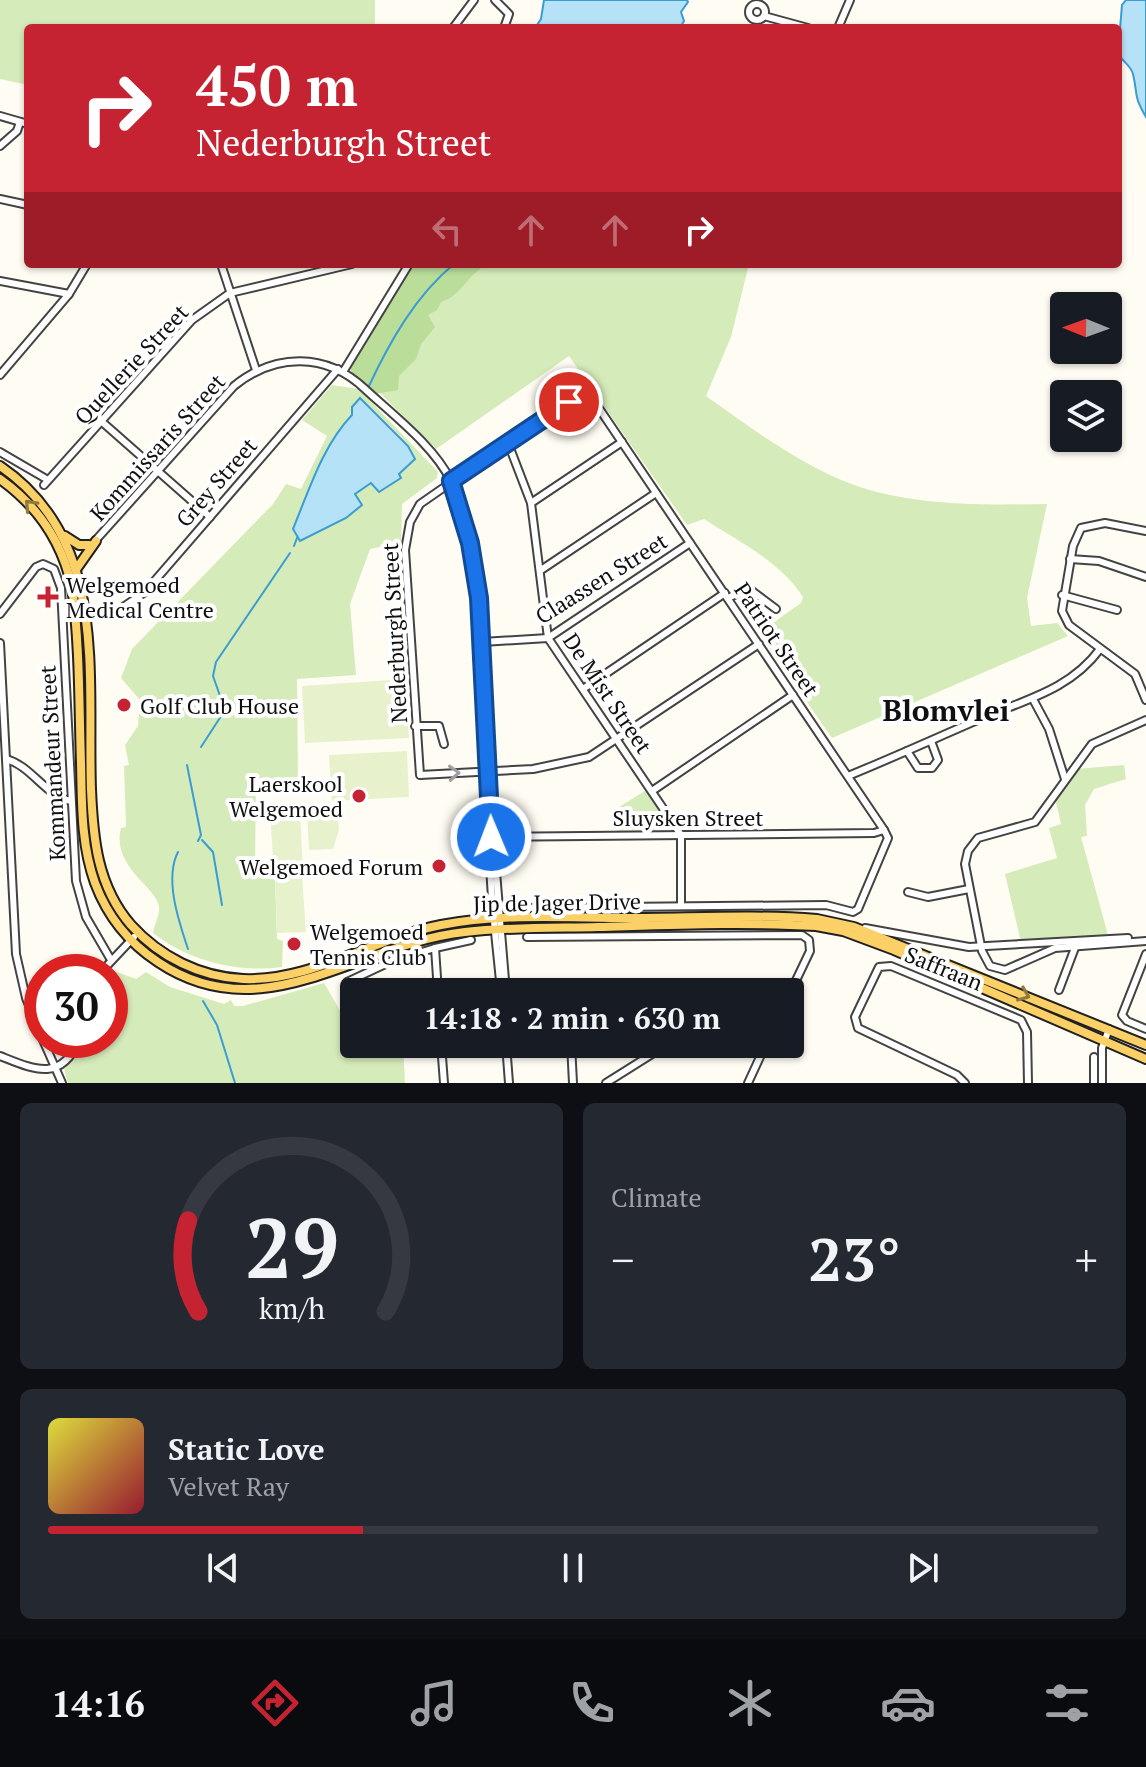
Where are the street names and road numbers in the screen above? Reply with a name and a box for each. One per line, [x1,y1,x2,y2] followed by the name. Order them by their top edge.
[68,298,194,430] street label: Quellerie Street
[83,367,231,527] street label: Kommissaris Street
[169,431,263,533] street label: Grey Street
[530,526,672,630] street label: Claassen Street
[375,542,413,724] street label: Nederburgh Street
[728,576,826,702] street label: Patriot Street
[557,627,659,759] street label: De Mist Street
[32,664,72,862] street label: Kommandeur Street
[613,803,763,832] street label: Sluysken Street
[473,886,641,918] street label: Jip de Jager Drive
[901,939,987,997] street label: Saffraan

